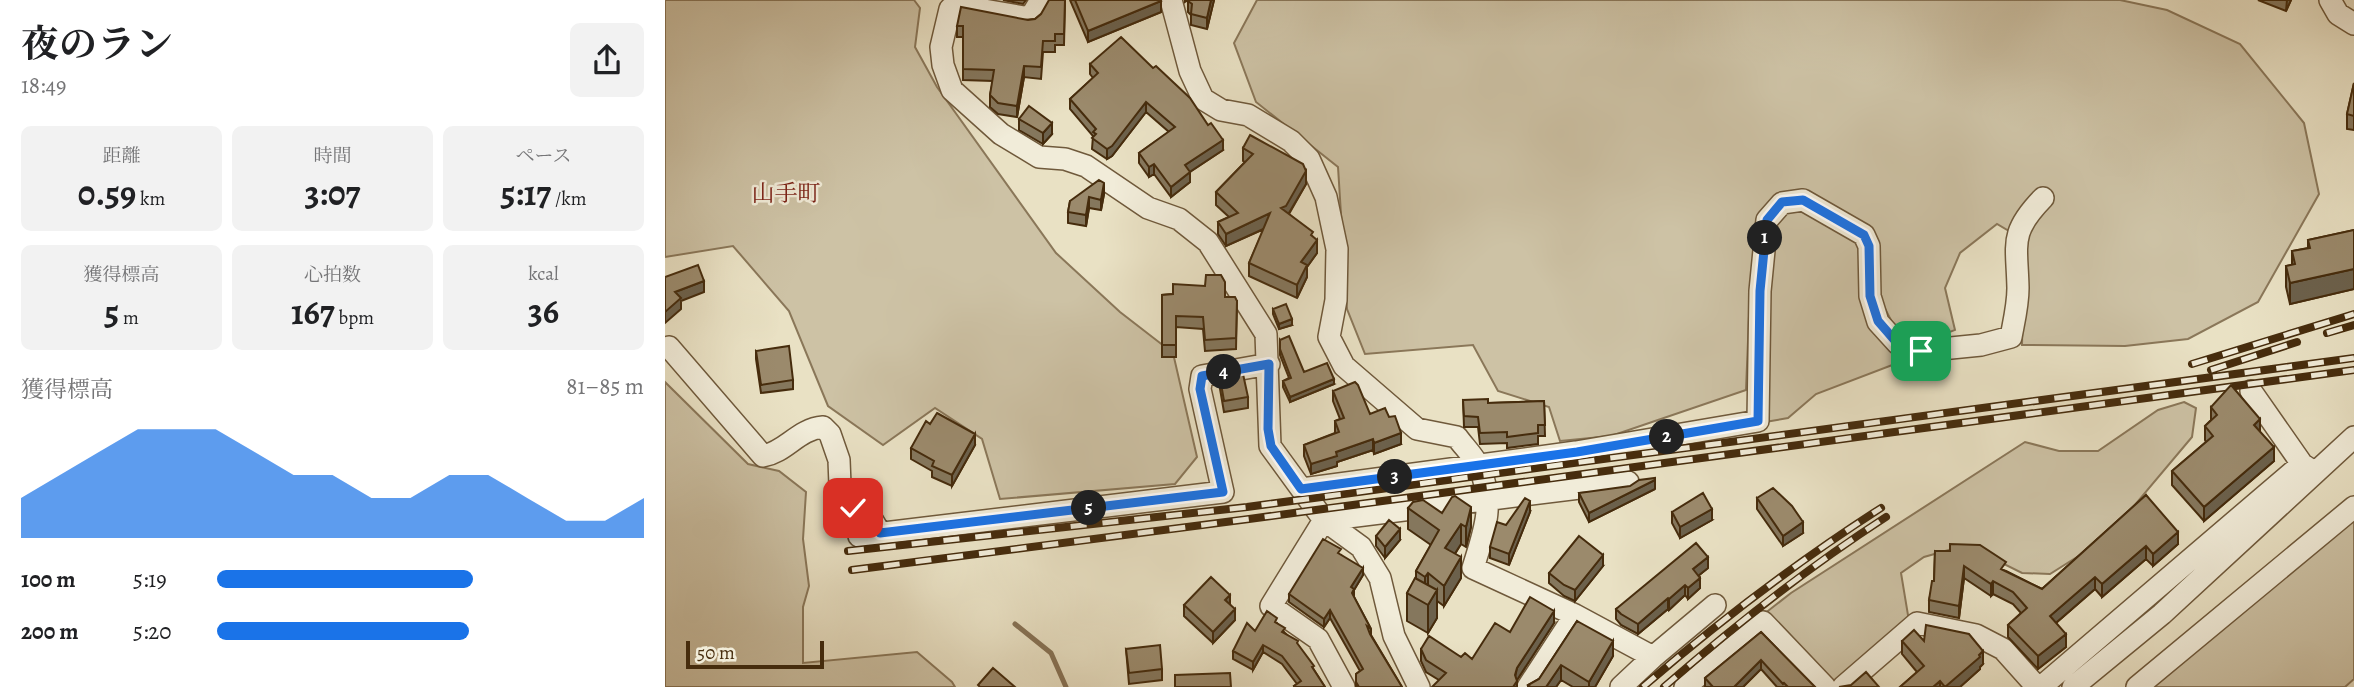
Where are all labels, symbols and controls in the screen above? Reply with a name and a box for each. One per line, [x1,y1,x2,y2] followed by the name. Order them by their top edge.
[21,18,173,70] text: 夜のラン
[570,23,644,97] button: share
[21,70,66,101] text: 18:49
[102,143,141,169] text: 距離
[313,143,352,169] text: 時間
[515,143,572,169] text: ペース
[78,169,136,217] text: 0.59
[305,169,360,217] text: 3:07
[500,169,551,217] text: 5:17
[752,178,821,209] district label: 山手町
[136,186,165,212] text: km
[551,186,587,212] text: /km
[1747,220,1783,256] pin: 1
[1761,224,1768,250] text: 1
[528,261,559,287] text: kcal
[83,262,160,288] text: 獲得標高
[304,262,361,288] text: 心拍数
[528,287,559,335] text: 36
[104,288,119,336] text: 5
[291,288,335,336] text: 167
[119,305,139,331] text: m
[335,305,374,331] text: bpm
[1891,321,1951,381] pin
[1902,332,1940,370] icon: arrive
[1207,354,1241,390] pin: 4
[1219,358,1228,384] text: 4
[566,371,644,402] text: 81–85 m
[21,374,113,405] text: 獲得標高
[1649,420,1685,454] pin: 2
[1662,423,1671,449] text: 2
[1377,460,1413,494] pin: 3
[1390,463,1399,489] text: 3
[823,478,883,538] pin
[834,489,872,527] icon: check
[1071,490,1107,526] pin: 5
[1084,494,1093,520] text: 5
[21,564,76,595] text: 100 m
[133,564,167,595] text: 5:19
[21,616,79,647] text: 200 m
[133,616,172,647] text: 5:20
[686,638,824,670] scale bar
[697,640,735,666] text: 50 m

